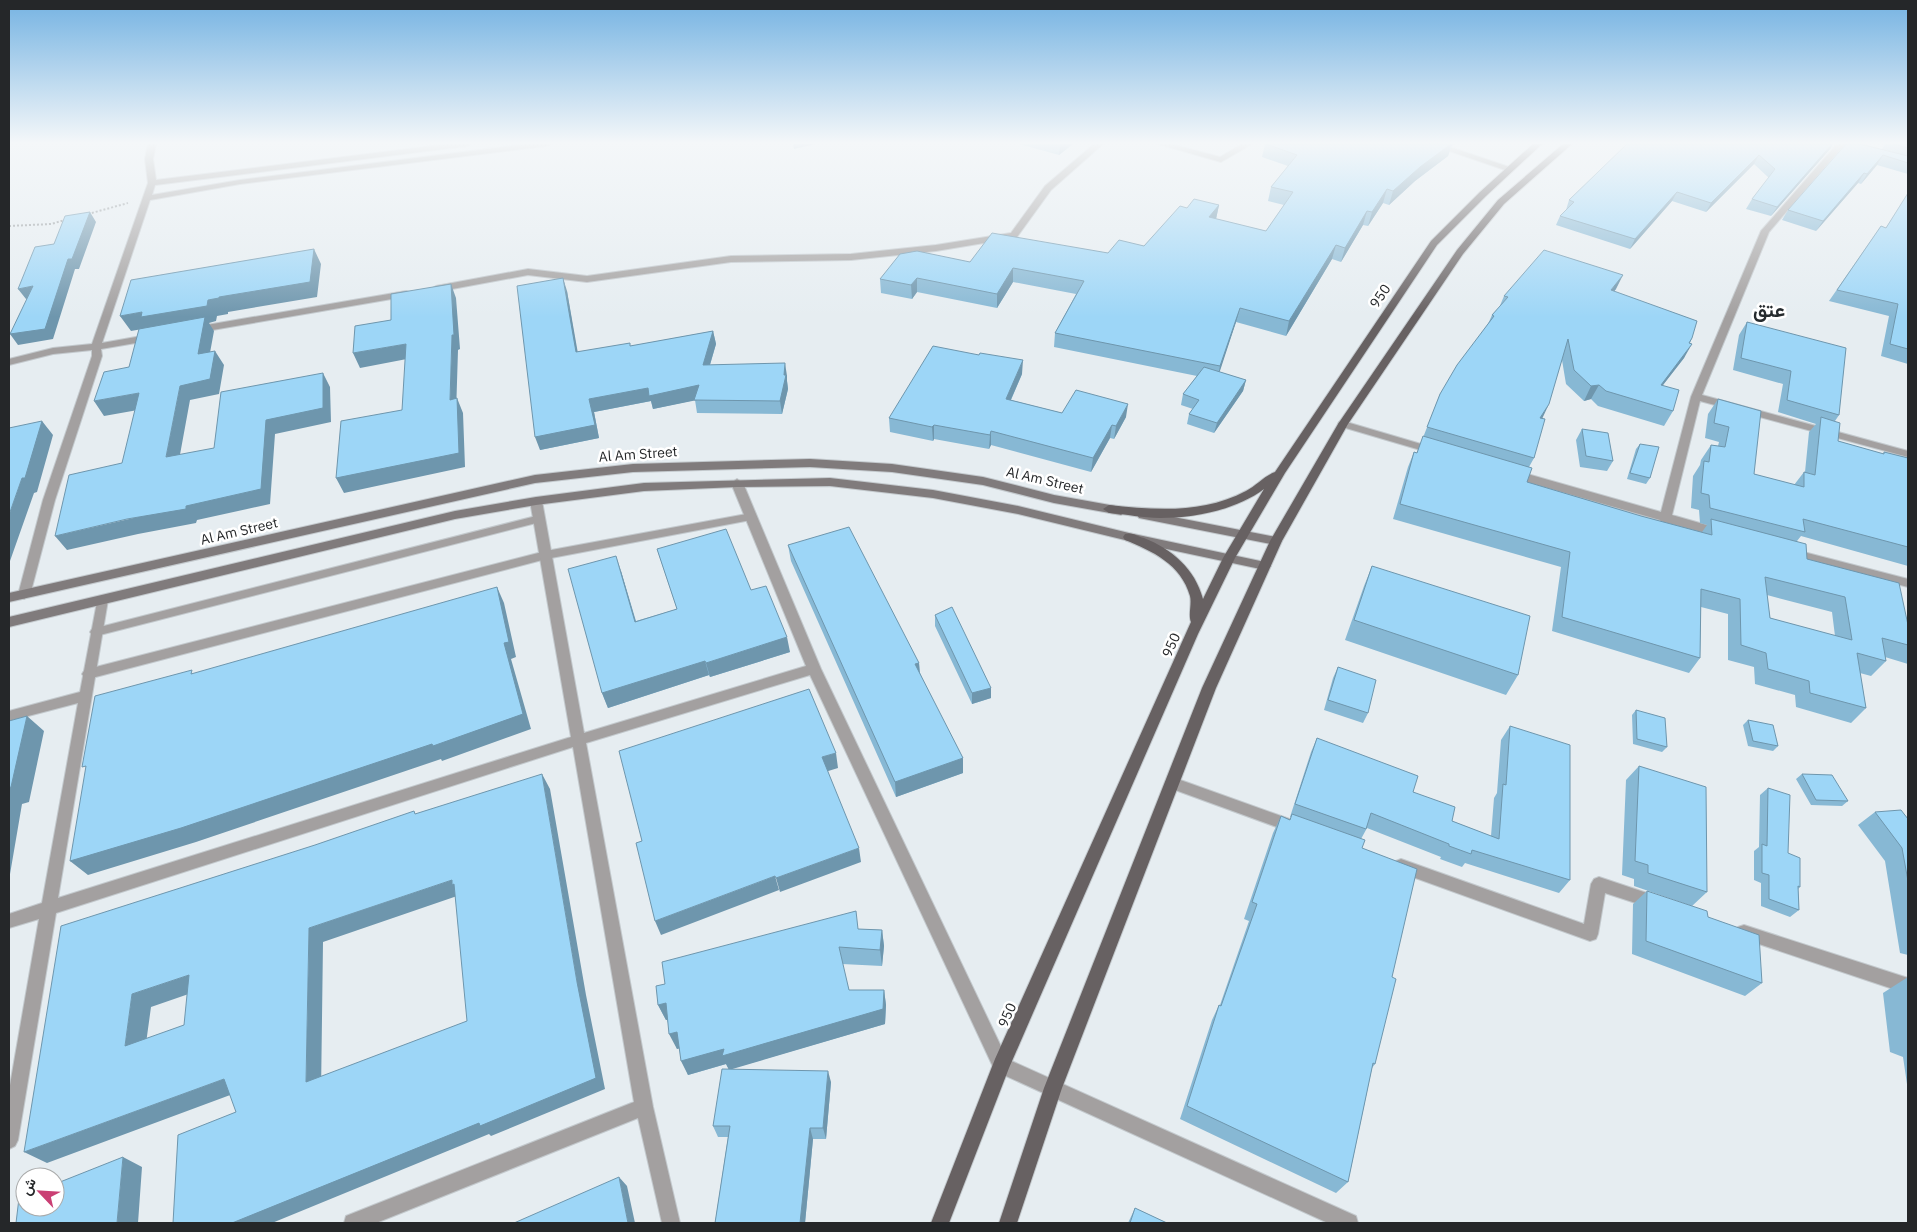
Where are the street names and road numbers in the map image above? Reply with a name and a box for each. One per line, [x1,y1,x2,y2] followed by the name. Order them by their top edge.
[1365,281,1395,311] street label: 950
[598,442,678,466] street label: Al Am Street
[1004,462,1086,498] street label: Al Am Street
[198,513,280,549] street label: Al Am Street
[1158,630,1184,660] street label: 950
[994,1000,1020,1030] street label: 950

